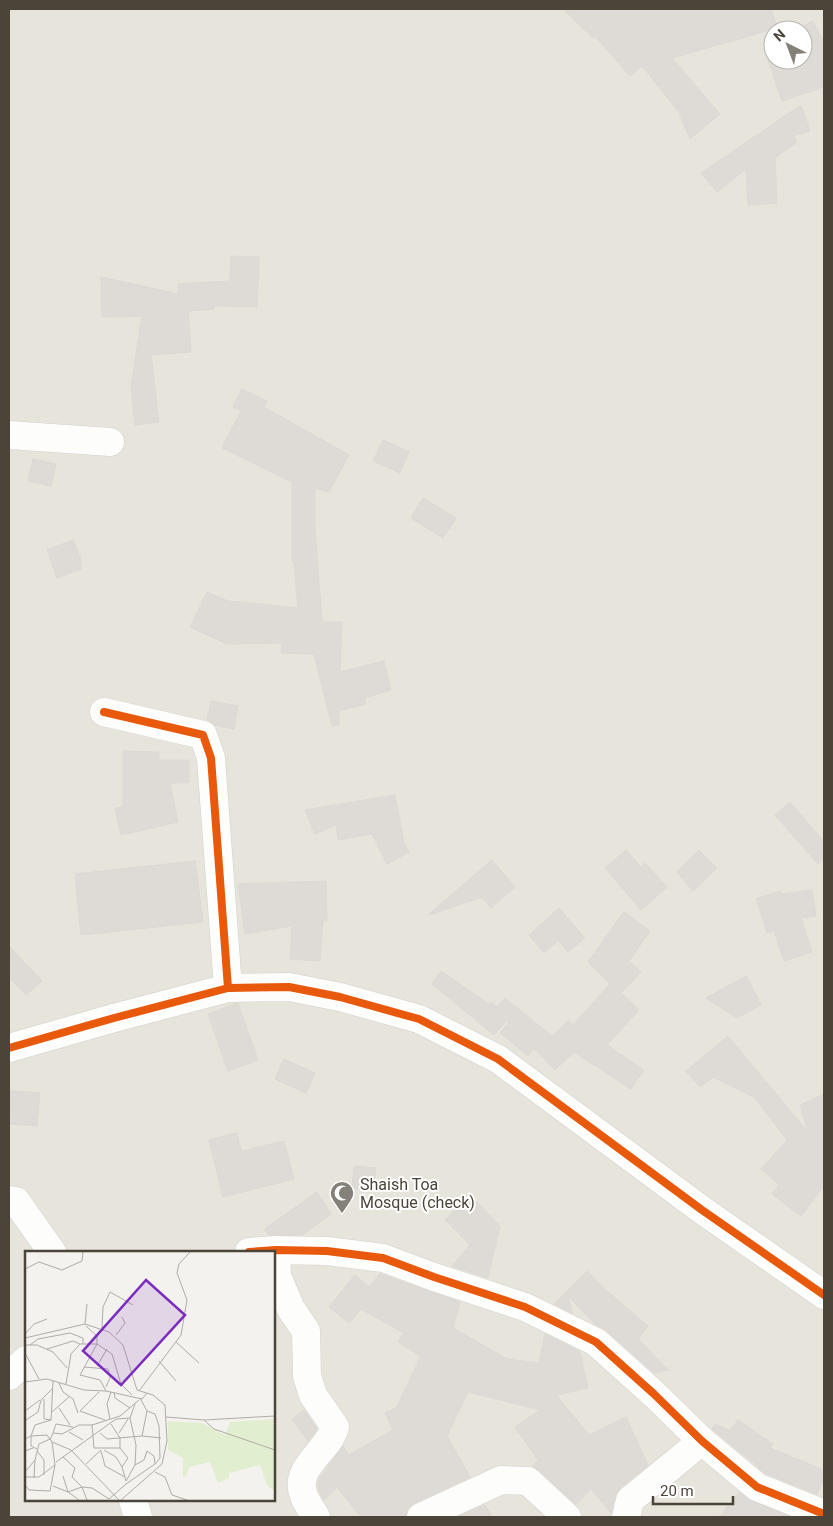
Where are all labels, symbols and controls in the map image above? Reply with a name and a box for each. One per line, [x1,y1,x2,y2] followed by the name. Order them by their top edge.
[763,20,813,70] north arrow
[770,26,788,45] text: N
[360,1175,475,1212] place label: Shaish Toa Mosque (check)
[329,1180,355,1214] mosque icon: Shaish Toa Mosque (check)
[25,1251,275,1501] inset map
[653,1474,733,1506] scale bar
[660,1482,694,1500] text: 20 m

